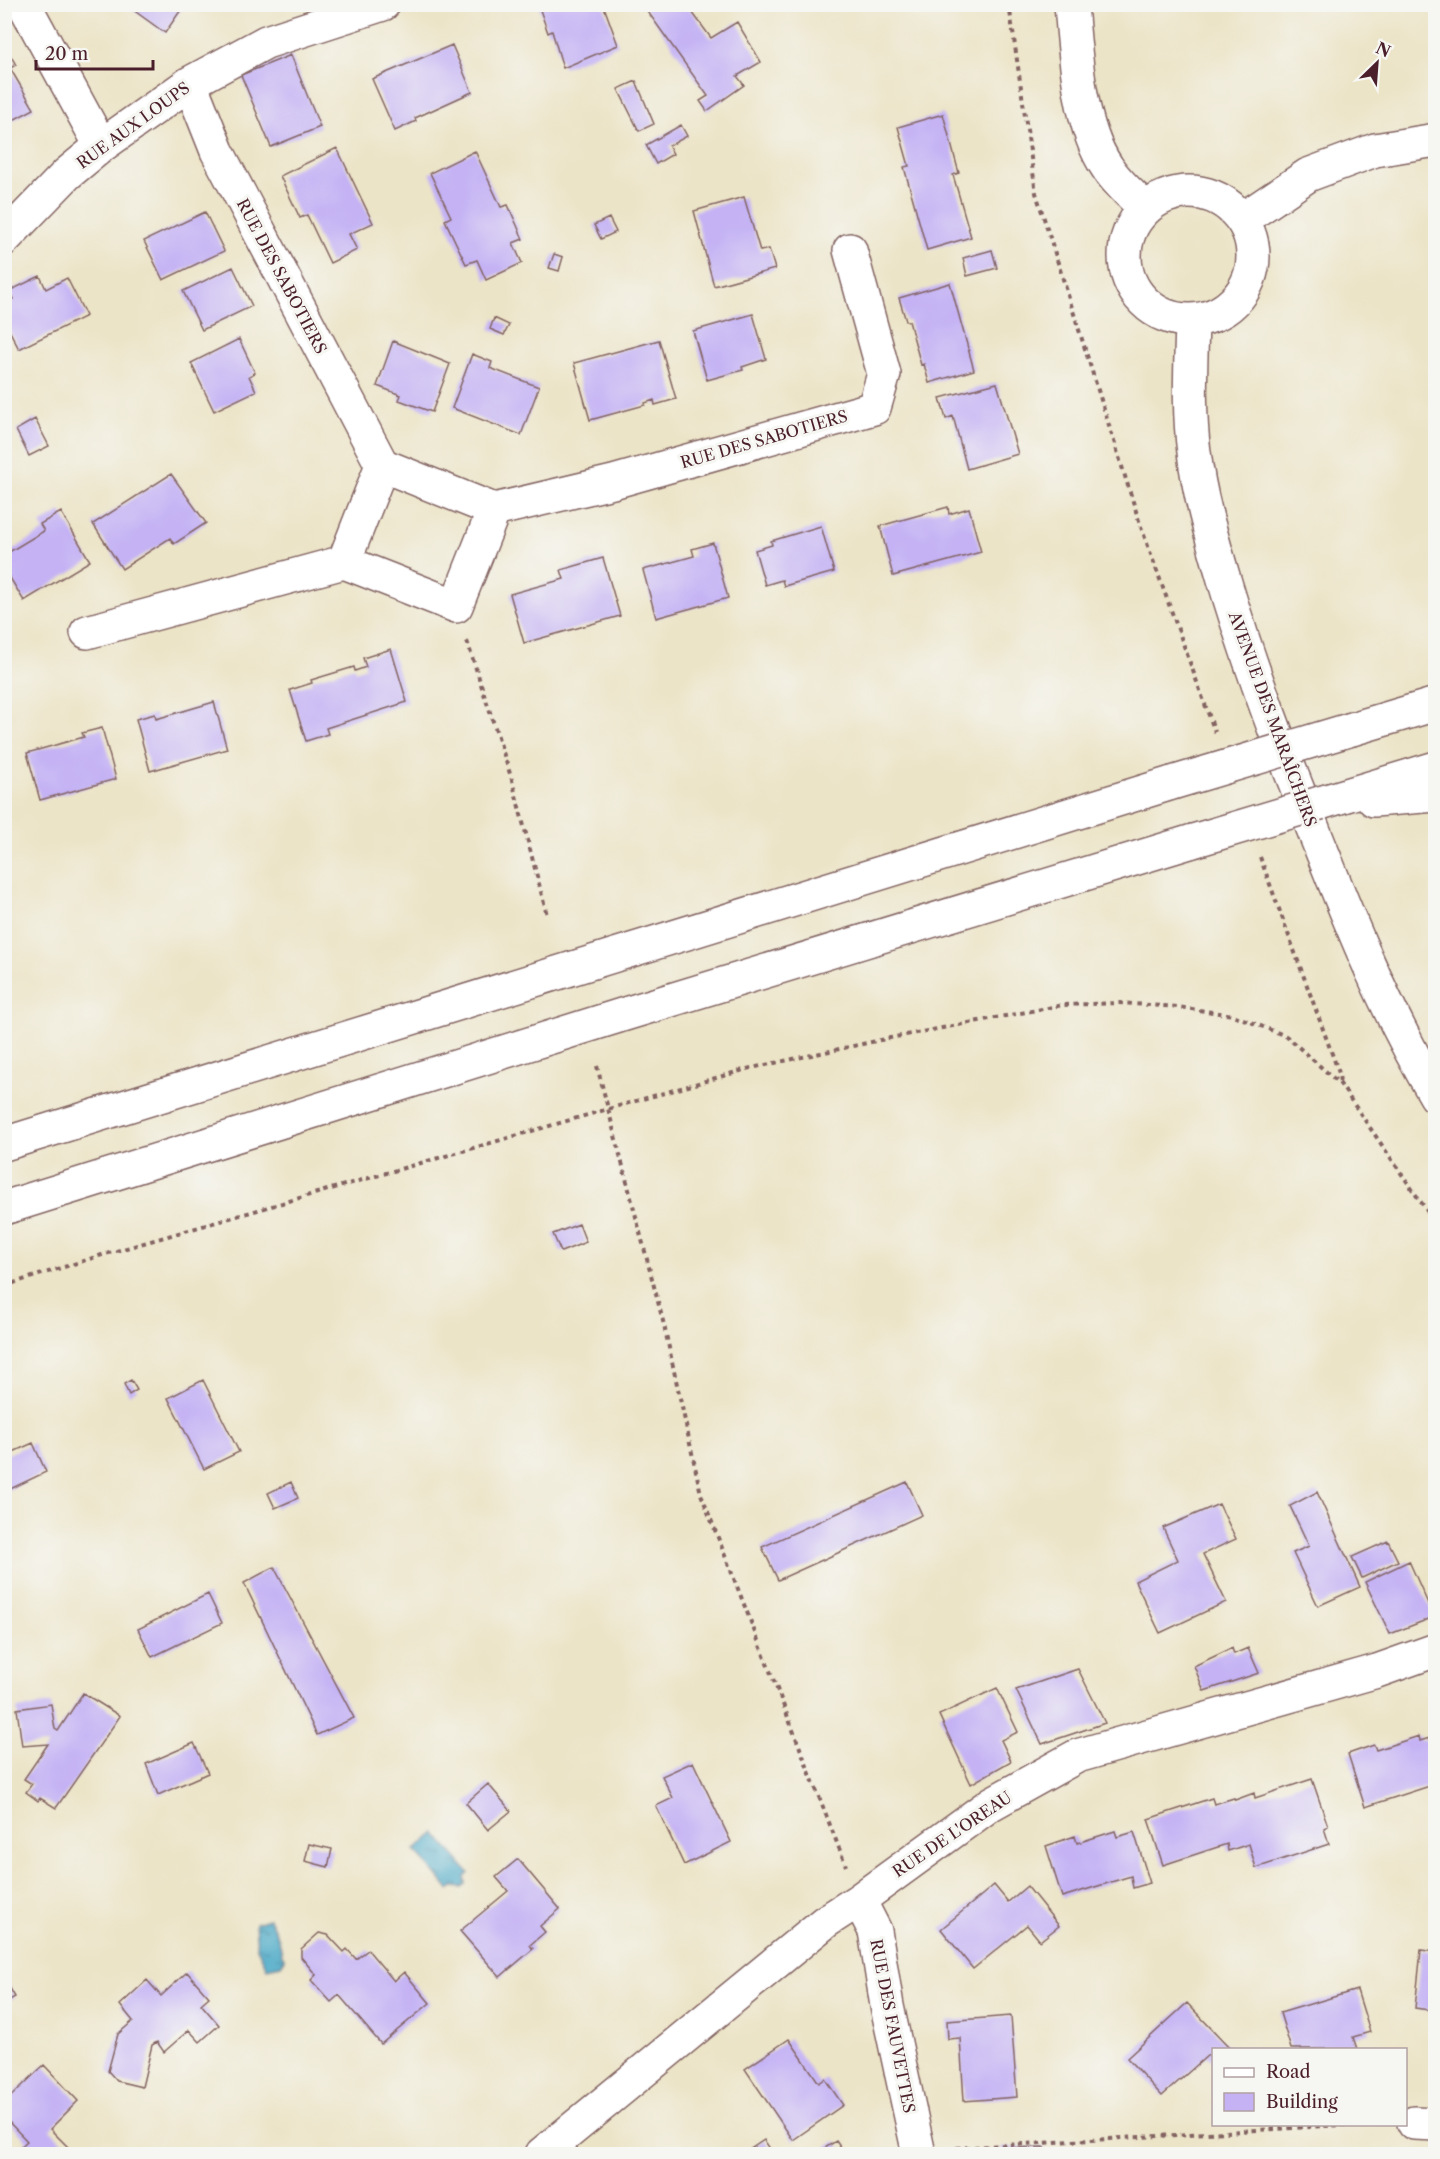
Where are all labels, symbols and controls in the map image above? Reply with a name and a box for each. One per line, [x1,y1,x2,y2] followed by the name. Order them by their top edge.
[36,33,153,71] scale bar
[1347,33,1407,93] north arrow
[1373,37,1394,61] text: N
[45,43,89,65] text: 20 m
[73,77,193,173] street label: RUE AUX LOUPS
[233,195,331,357] street label: RUE DES SABOTIERS
[678,406,850,472] street label: RUE DES SABOTIERS
[1224,608,1321,829] street label: AVENUE DES MARAÎCHERS
[889,1787,1015,1881] street label: RUE DE L'OREAU
[866,1937,920,2115] street label: RUE DES FAUVETTES
[1212,2048,1407,2126] legend
[1266,2061,1311,2083] text: Road
[1266,2091,1338,2113] text: Building

